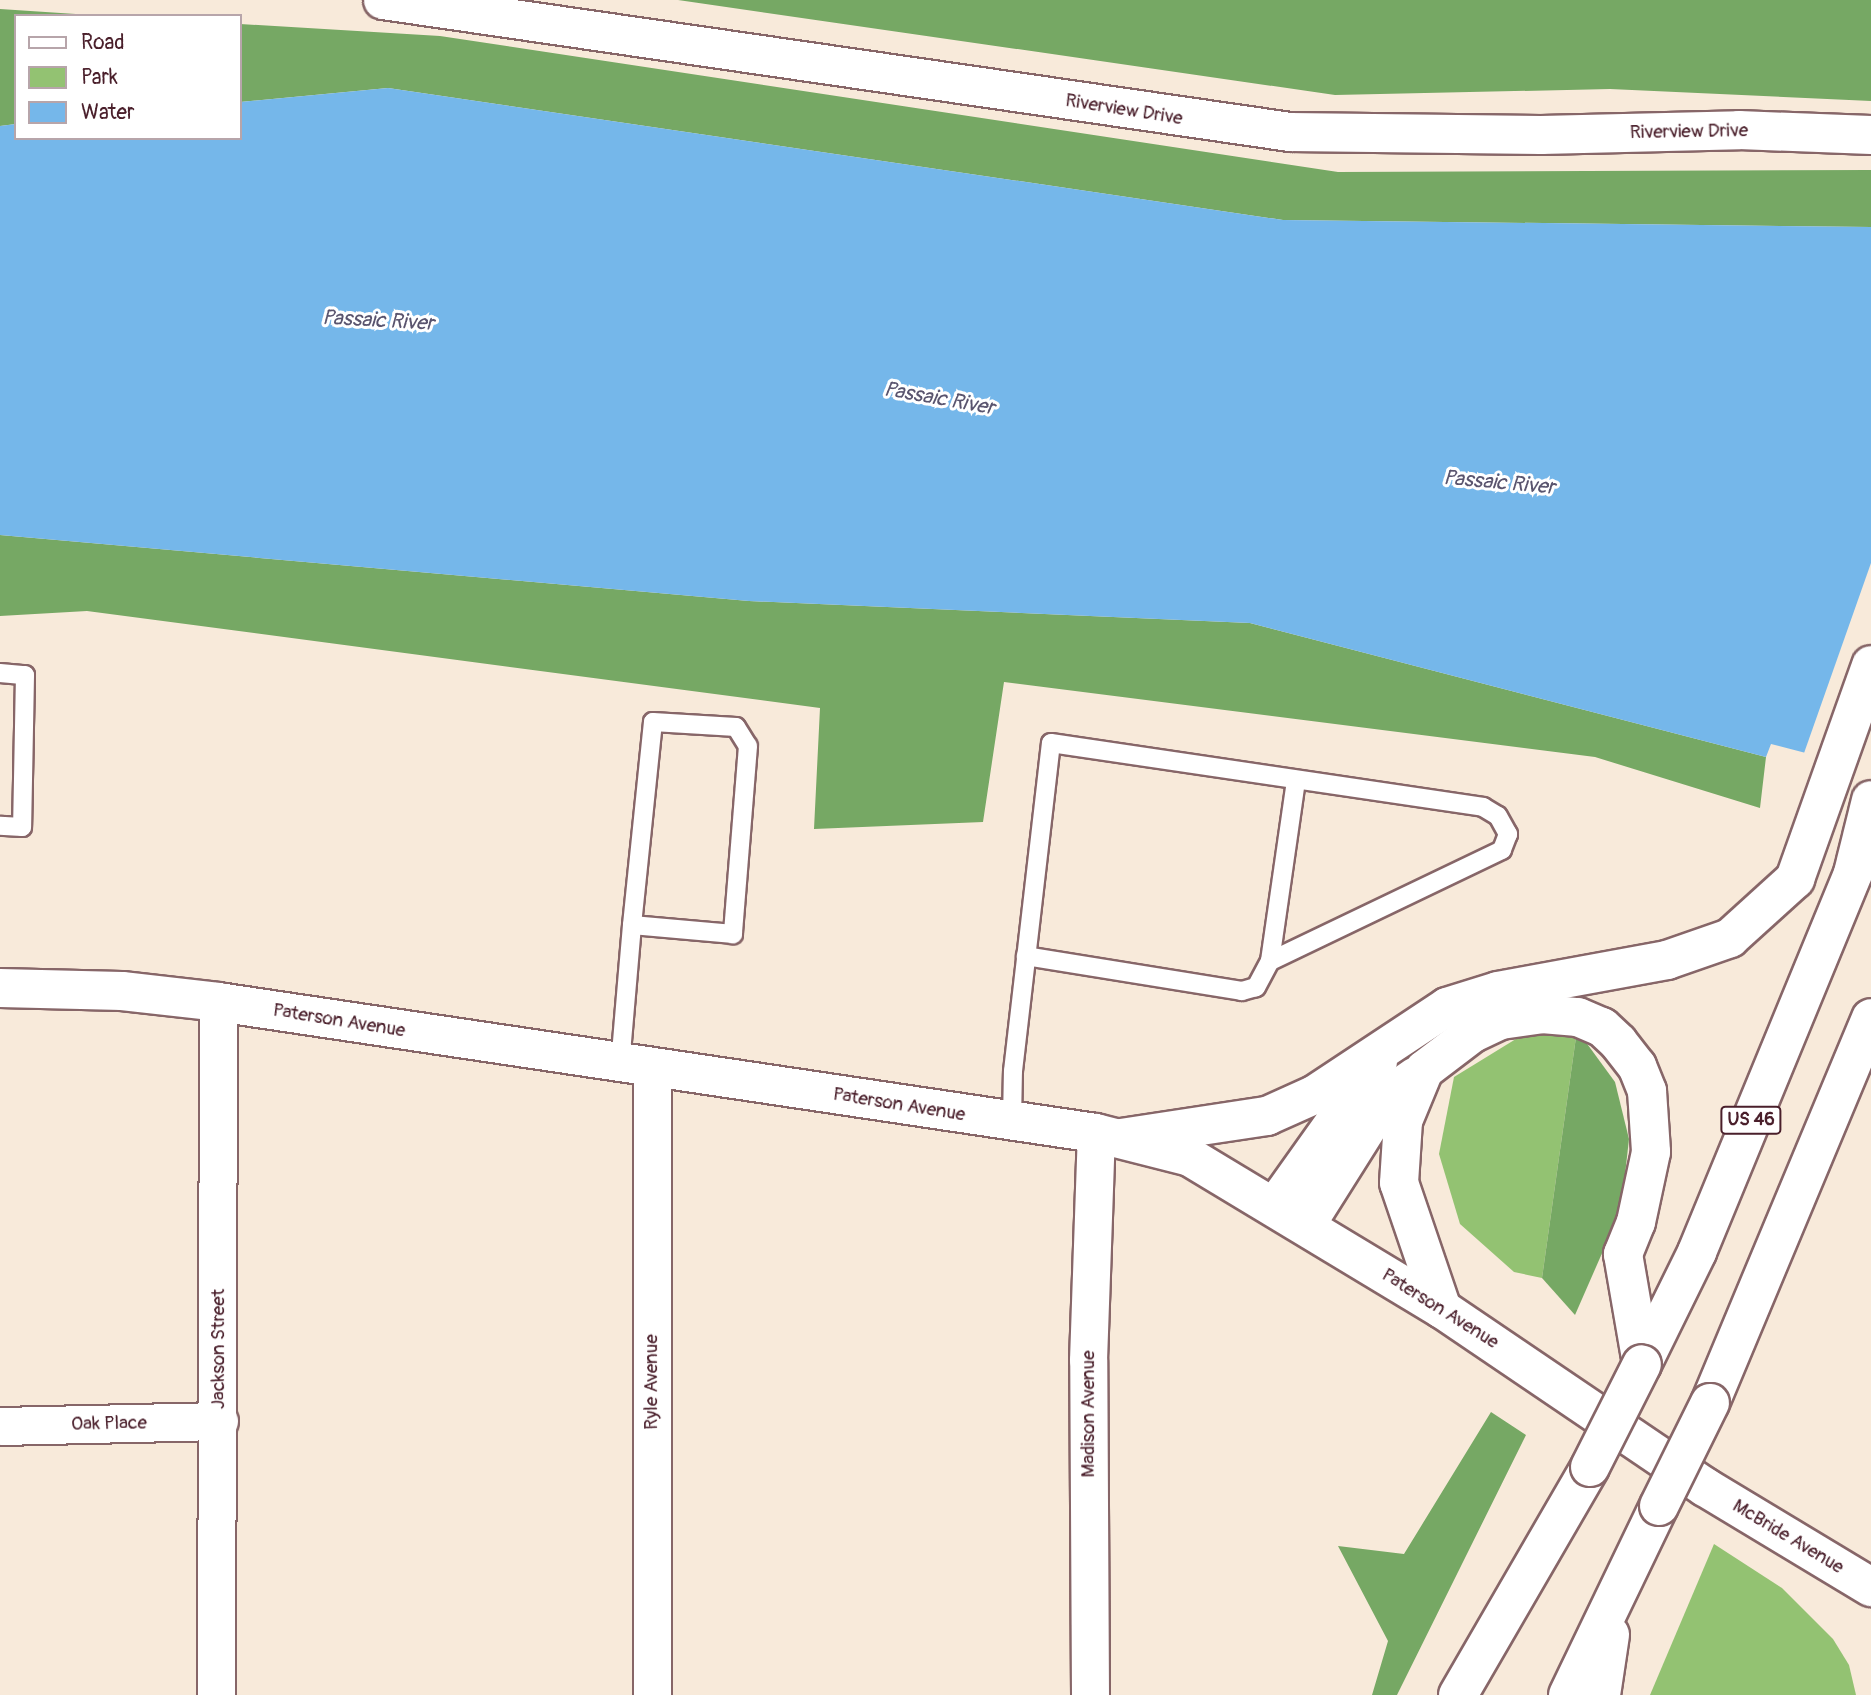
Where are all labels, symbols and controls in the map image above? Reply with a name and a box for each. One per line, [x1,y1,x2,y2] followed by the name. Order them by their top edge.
[14,14,242,140] legend
[81,29,125,56] text: Road
[81,64,118,91] text: Park
[1064,89,1184,131] street label: Riverview Drive
[81,99,134,126] text: Water
[1630,120,1748,144] street label: Riverview Drive
[321,305,435,337] water label: Passaic River
[882,377,996,421] water label: Passaic River
[1442,466,1556,500] water label: Passaic River
[271,999,407,1043] street label: Paterson Avenue
[831,1083,967,1127] street label: Paterson Avenue
[1720,1106,1782,1134] road number: US 46
[1377,1264,1503,1354] street label: Paterson Avenue
[208,1289,230,1409] street label: Jackson Street
[641,1334,663,1430] street label: Ryle Avenue
[1078,1351,1100,1477] street label: Madison Avenue
[71,1412,147,1436] street label: Oak Place
[1728,1495,1848,1579] street label: McBride Avenue

